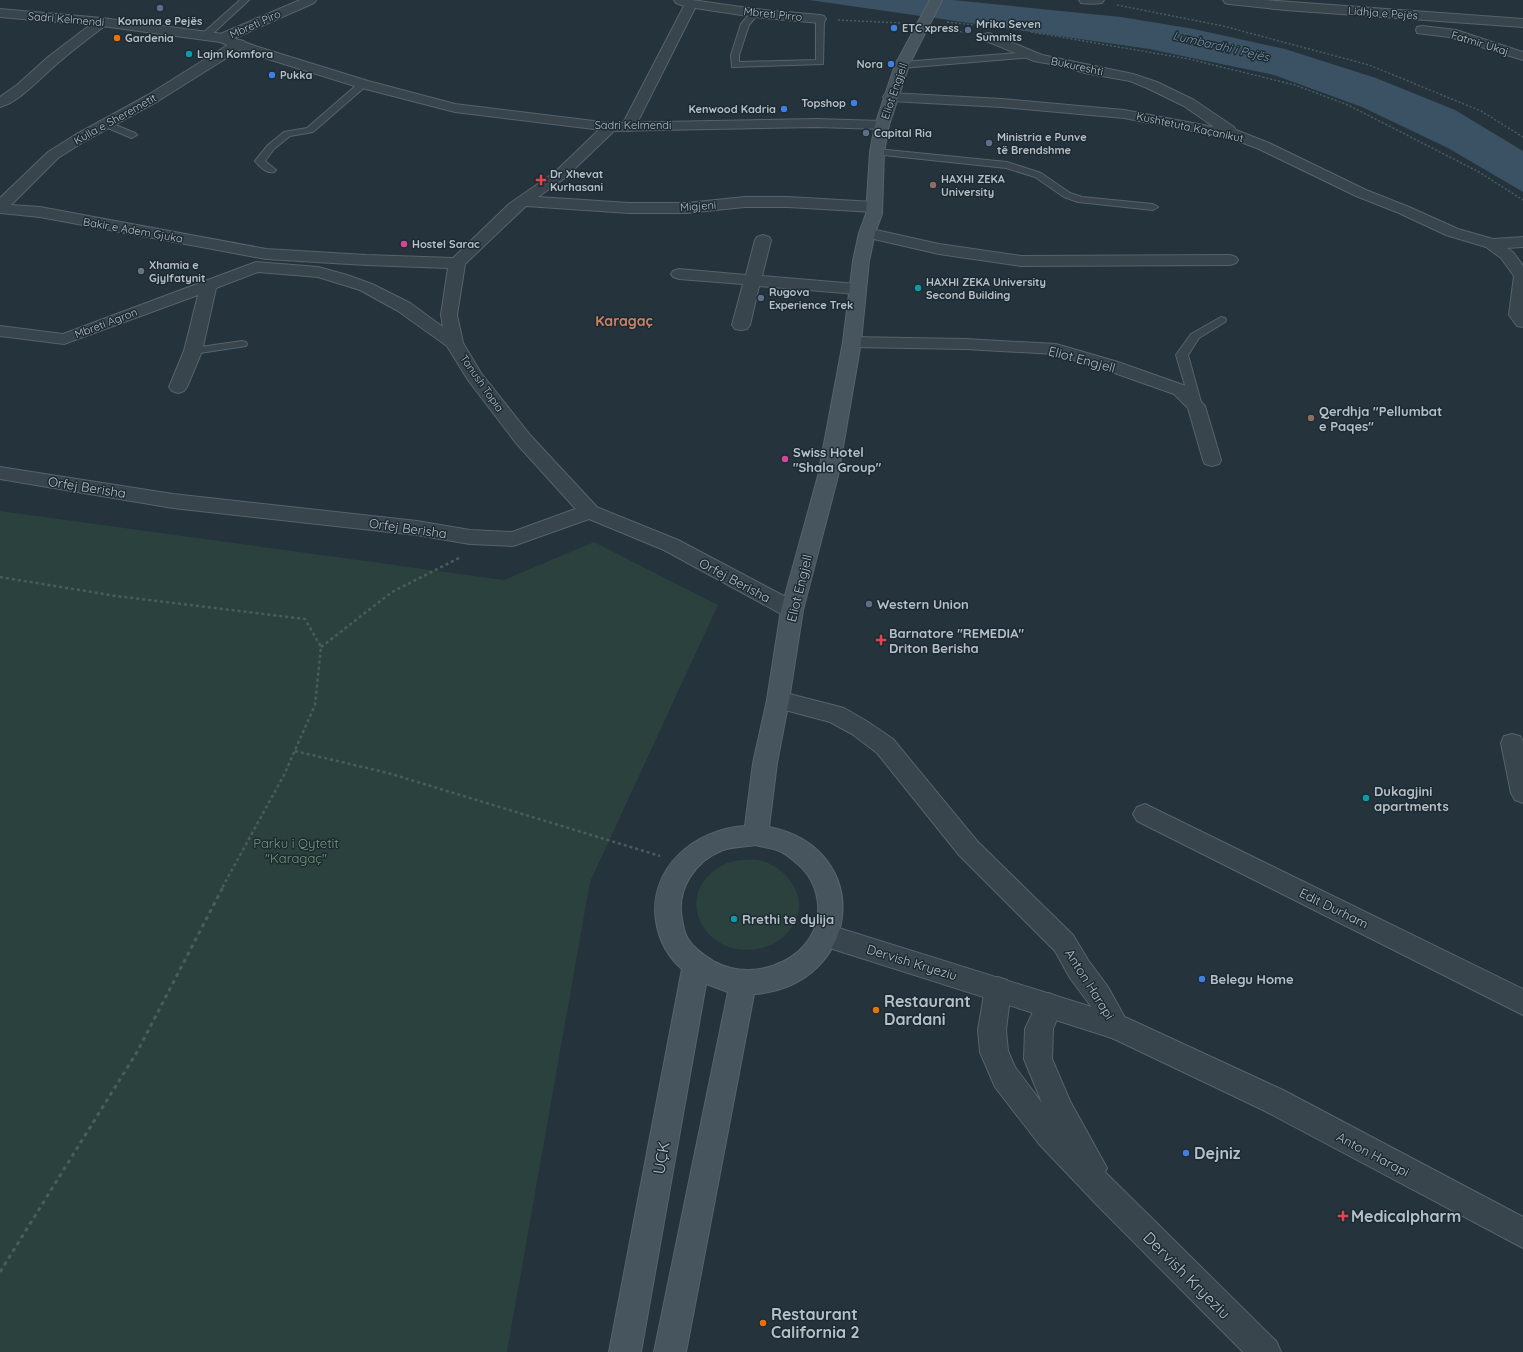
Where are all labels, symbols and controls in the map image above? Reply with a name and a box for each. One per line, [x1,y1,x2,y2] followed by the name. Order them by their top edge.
[155,3,165,13] marker: Komuna e Pejës
[743,4,803,24] street label: Mbreti Pirro
[1348,4,1418,22] street label: Lidhja e Pejës
[227,6,283,42] street label: Mbreti Piro
[27,9,105,29] street label: Sadri Kelmendi
[118,14,202,28] place label: Komuna e Pejës
[976,17,1041,44] place label: Mrika Seven Summits
[902,21,959,35] place label: ETC xpress
[889,23,899,33] marker: ETC xpress
[963,25,973,35] marker: Mrika Seven Summits
[1171,28,1272,65] water label: Lumbardhi i Pejës
[1450,28,1510,58] street label: Fatmir Ukaj
[125,31,174,45] place label: Gardenia
[112,33,122,43] marker: Gardenia
[197,47,273,61] place label: Lajm Komfora
[184,49,194,59] marker: Lajm Komfora
[1050,54,1104,78] street label: Bukureshti
[857,57,883,71] place label: Nora
[886,59,896,69] marker: Nora
[878,61,910,121] street label: Eliot Engjell
[280,68,312,82] place label: Pukka
[267,70,277,80] marker: Pukka
[71,90,159,148] street label: Kulla e Sheremetit
[801,96,846,110] place label: Topshop
[849,98,859,108] marker: Topshop
[689,102,776,116] place label: Kenwood Kadria
[779,104,789,114] marker: Kenwood Kadria
[1135,109,1245,145] street label: Kushtetuta Kaçanikut
[595,118,671,132] street label: Sadri Kelmendi
[874,126,932,140] place label: Capital Ria
[861,128,871,138] marker: Capital Ria
[997,130,1087,157] place label: Ministria e Punve të Brendshme
[984,138,994,148] marker: Ministria e Punve të Brendshme
[550,167,603,194] place label: Dr Xhevat Kurhasani
[941,172,1005,199] place label: HAXHI ZEKA University
[535,174,547,186] marker: Dr Xhevat Kurhasani
[928,180,938,190] marker: HAXHI ZEKA University
[679,198,717,214] street label: Migjeni
[82,214,184,246] street label: Bakir e Adem Gjuka
[412,237,480,251] place label: Hostel Sarac
[399,239,409,249] marker: Hostel Sarac
[149,258,205,285] place label: Xhamia e Gjylfatynit
[136,266,146,276] marker: Xhamia e Gjylfatynit
[926,275,1046,302] place label: HAXHI ZEKA University Second Building
[913,283,923,293] marker: HAXHI ZEKA University Second Building
[769,285,853,312] place label: Rugova Experience Trek
[756,293,766,303] marker: Rugova Experience Trek
[73,305,139,341] street label: Mbreti Agron
[595,312,653,330] district label: Karagaç
[1047,342,1117,376] street label: Eliot Engjell
[457,352,507,414] street label: Tanush Topia
[1319,403,1442,434] place label: Qerdhja "Pellumbat e Paqes"
[1306,413,1316,423] marker: Qerdhja "Pellumbat e Paqes"
[793,444,882,475] place label: Swiss Hotel "Shala Group"
[780,454,790,464] marker: Swiss Hotel "Shala Group"
[47,473,127,501] street label: Orfej Berisha
[368,515,448,541] street label: Orfej Berisha
[783,553,815,623] street label: Eliot Engjell
[697,555,773,605] street label: Orfej Berisha
[877,596,969,612] place label: Western Union
[864,599,874,609] marker: Western Union
[889,625,1024,656] place label: Barnatore "REMEDIA" Driton Berisha
[876,635,886,645] marker: Barnatore "REMEDIA" Driton Berisha
[1374,783,1449,814] place label: Dukagjini apartments
[1361,793,1371,803] marker: Dukagjini apartments
[253,835,339,866] park label: Parku i Qytetit "Karagaç"
[1297,884,1371,932] street label: Edit Durham
[742,911,834,927] place label: Rrethi te dylija
[729,914,739,924] marker: Rrethi te dylija
[865,941,959,983] street label: Dervish Kryeziu
[1062,946,1118,1022] street label: Anton Harapi
[1210,971,1294,987] place label: Belegu Home
[1197,974,1207,984] marker: Belegu Home
[884,991,971,1029] place label: Restaurant Dardani
[871,1005,881,1015] marker: Restaurant Dardani
[1334,1128,1412,1180] street label: Anton Harapi
[648,1140,674,1176] street label: UÇK
[1194,1143,1241,1163] place label: Dejniz
[1181,1148,1191,1158] marker: Dejniz
[1351,1206,1461,1226] place label: Medicalpharm
[1338,1211,1348,1221] marker: Medicalpharm
[1139,1227,1235,1323] street label: Dervish Kryeziu
[771,1304,860,1342] place label: Restaurant California 2
[758,1318,768,1328] marker: Restaurant California 2

